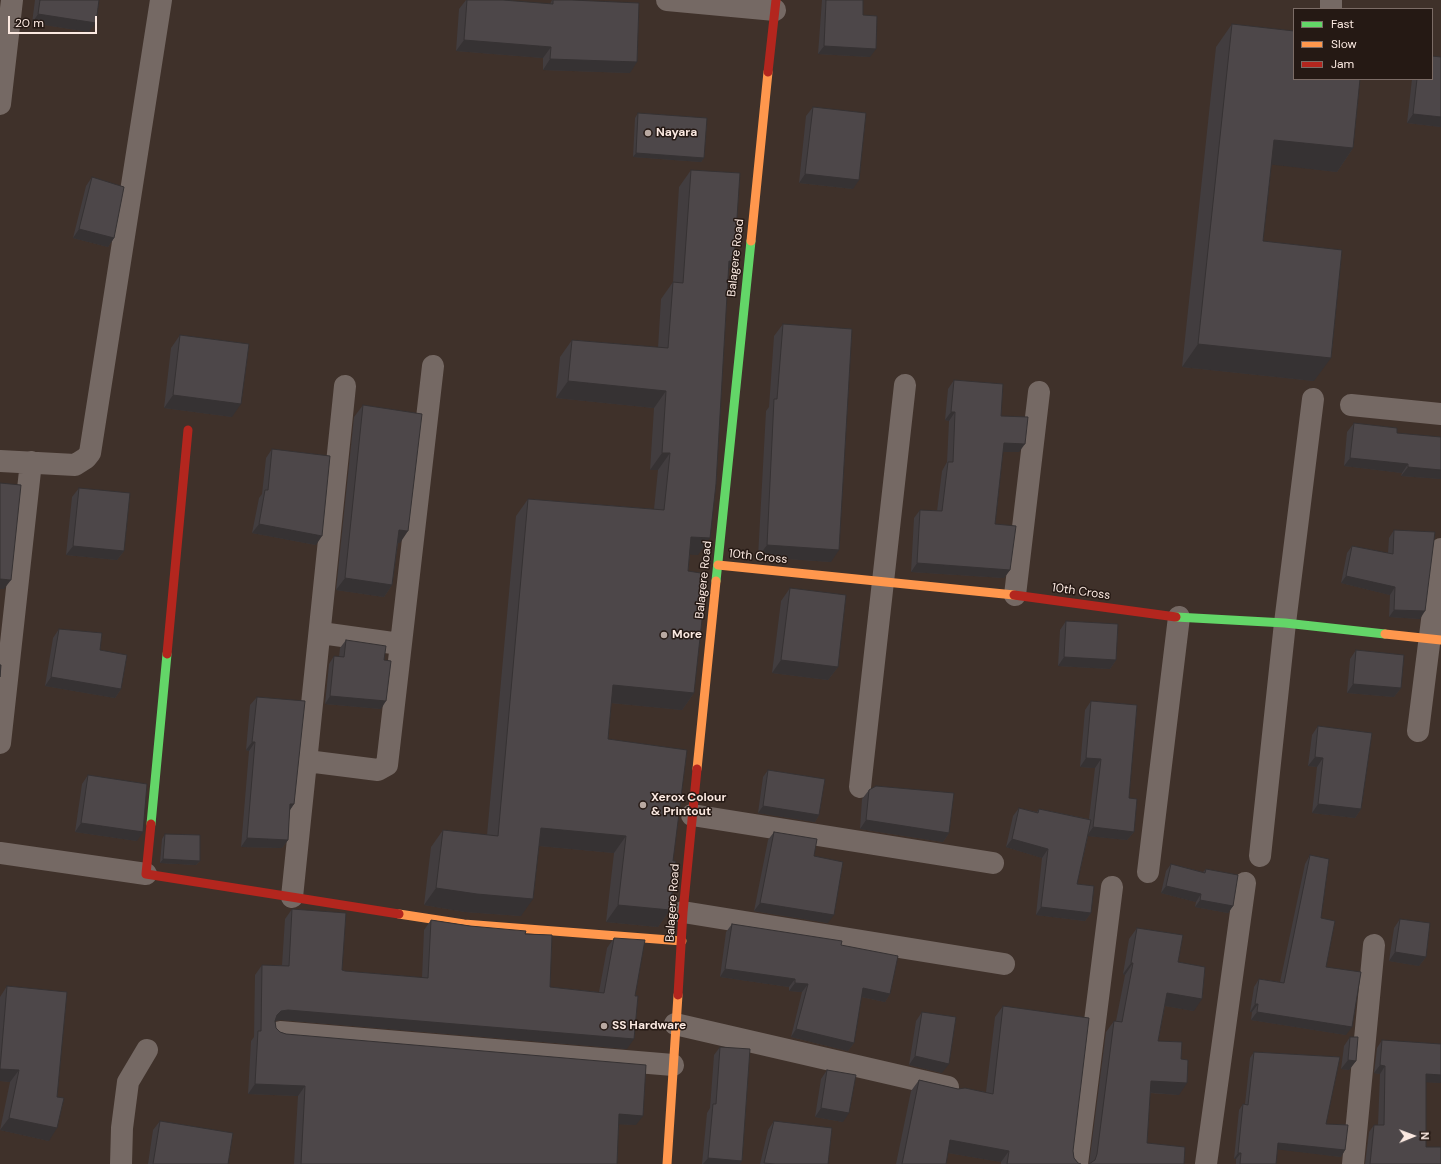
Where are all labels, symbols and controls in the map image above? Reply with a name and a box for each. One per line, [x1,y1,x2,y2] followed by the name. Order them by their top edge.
[10,8,99,34] scale bar
[1293,8,1433,80] legend
[15,15,44,31] text: 20 m
[1331,16,1354,32] text: Fast
[1331,36,1357,52] text: Slow
[1331,56,1354,72] text: Jam
[656,126,697,140] place label: Nayara
[643,128,653,138] marker: Nayara
[725,218,747,298] street label: Balagere Road
[693,540,715,620] street label: Balagere Road
[728,547,788,567] street label: 10th Cross
[1051,581,1111,603] street label: 10th Cross
[672,628,702,642] place label: More
[659,630,669,640] marker: More
[651,791,726,819] place label: Xerox Colour & Printout
[638,800,648,810] marker: Xerox Colour & Printout
[663,863,683,943] street label: Balagere Road
[612,1019,686,1033] place label: SS Hardware
[599,1021,609,1031] marker: SS Hardware
[1393,1116,1433,1156] north arrow
[1418,1132,1432,1140] text: N

